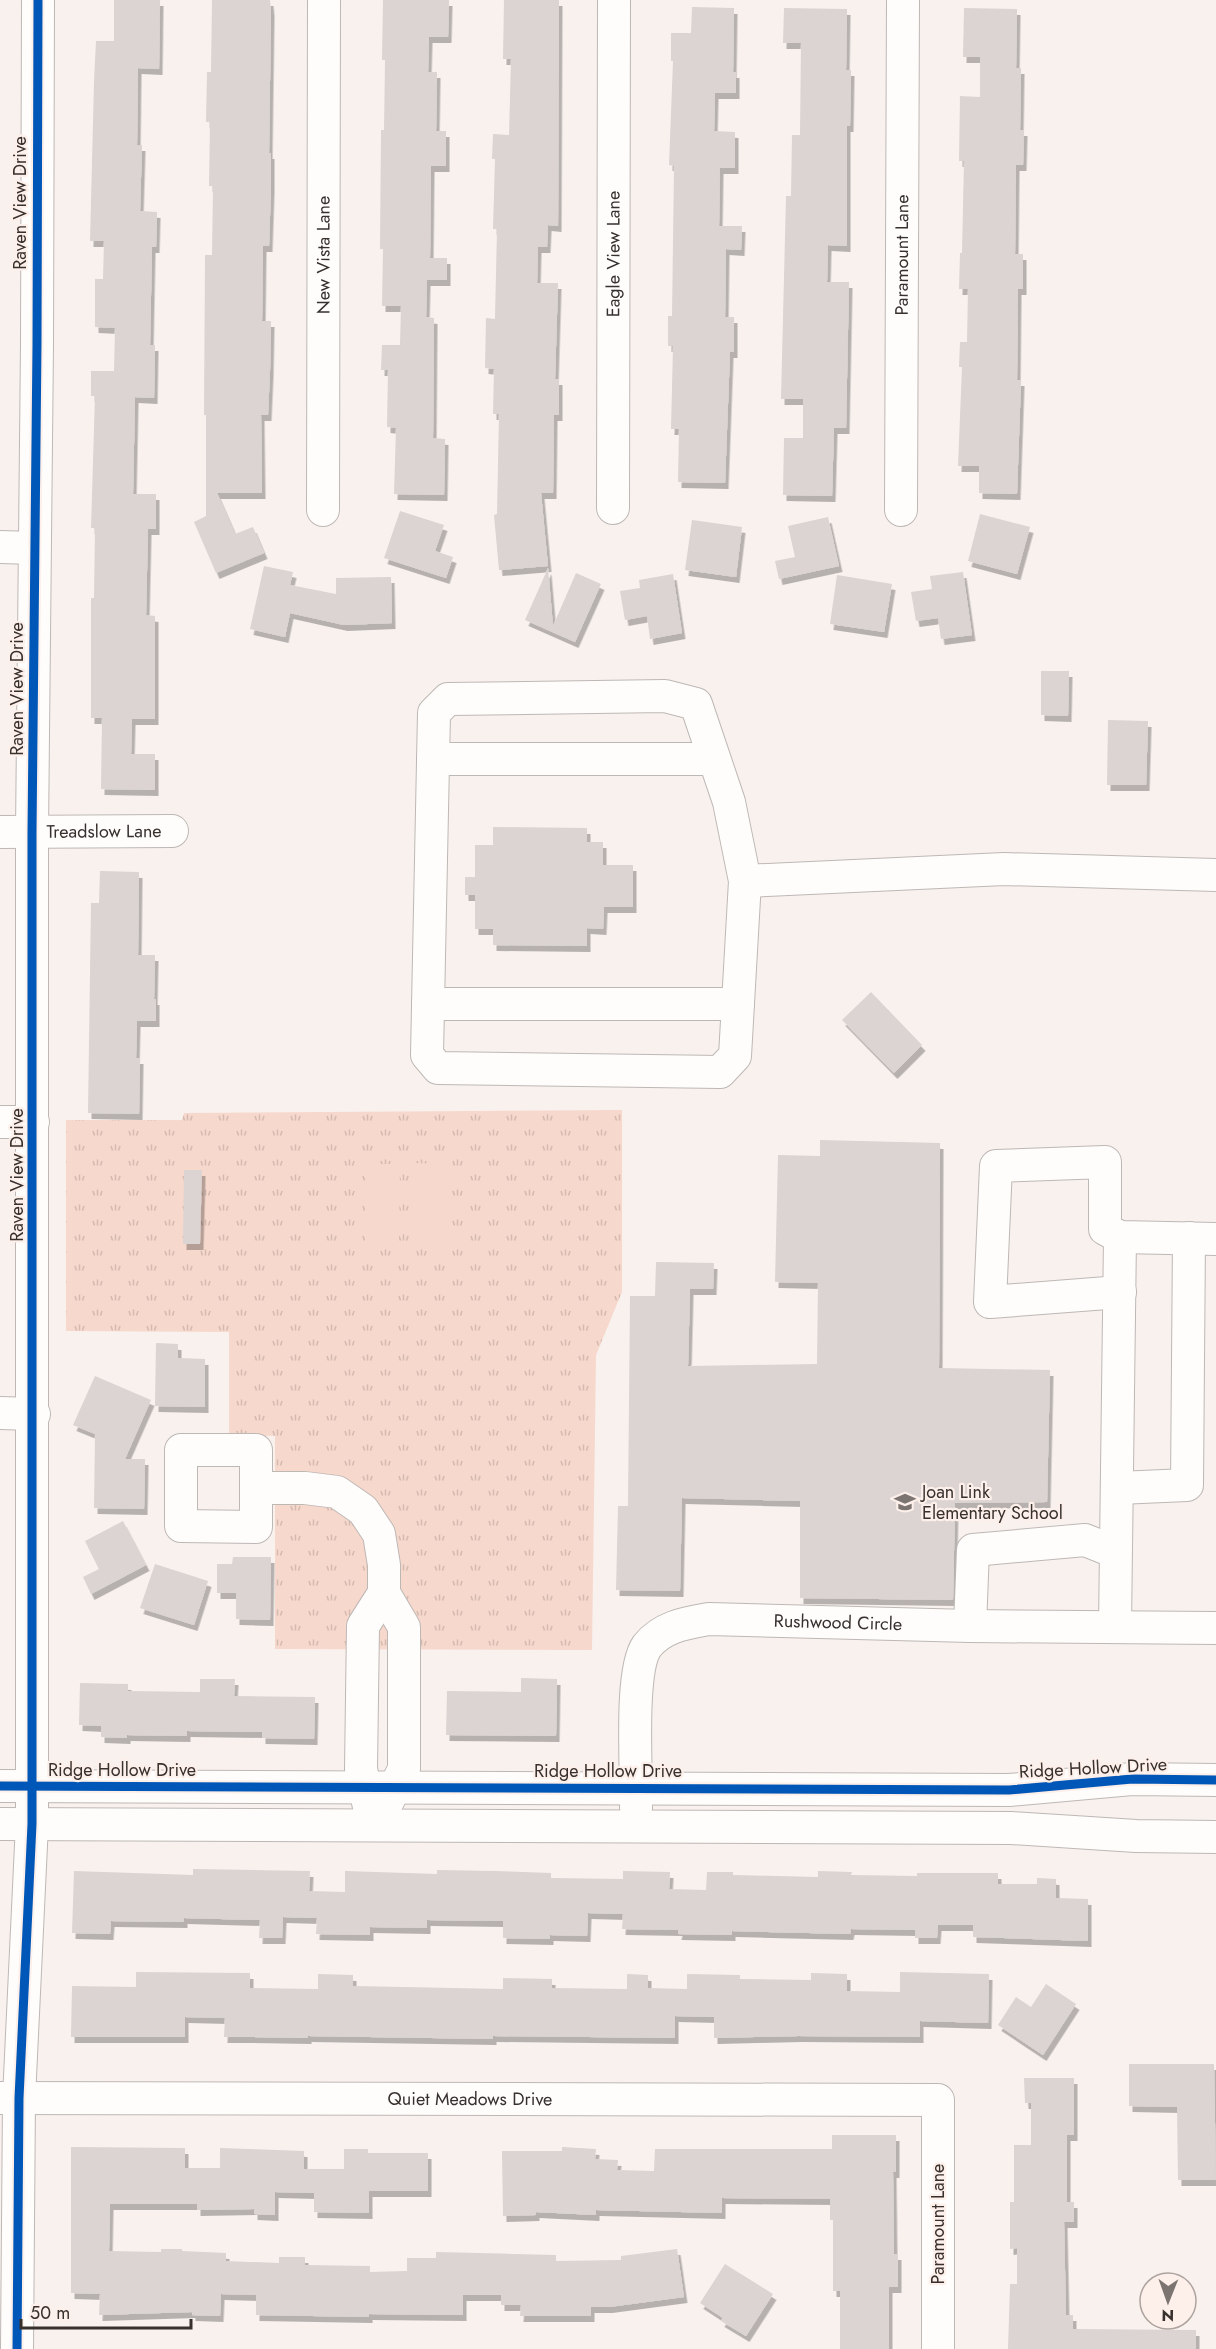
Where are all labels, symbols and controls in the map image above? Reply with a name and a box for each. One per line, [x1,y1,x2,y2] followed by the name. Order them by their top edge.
[7,136,33,270] street label: Raven View Drive
[600,191,627,317] street label: Eagle View Lane
[889,195,915,315] street label: Paramount Lane
[310,196,337,314] street label: New Vista Lane
[4,622,30,756] street label: Raven View Drive
[46,818,162,845] street label: Treadslow Lane
[4,1108,30,1242] street label: Raven View Drive
[920,1479,1063,1526] place label: Joan Link Elementary School
[893,1490,917,1514] school or university icon: Joan Link Elementary School
[773,1608,903,1637] street label: Rushwood Circle
[1018,1751,1168,1785] street label: Ridge Hollow Drive
[48,1757,196,1783] street label: Ridge Hollow Drive
[534,1758,682,1784] street label: Ridge Hollow Drive
[388,2086,552,2112] street label: Quiet Meadows Drive
[925,2164,951,2284] street label: Paramount Lane
[1138,2271,1198,2331] north arrow
[21,2292,190,2330] scale bar
[30,2300,70,2326] text: 50 m
[1161,2304,1174,2327] text: N

